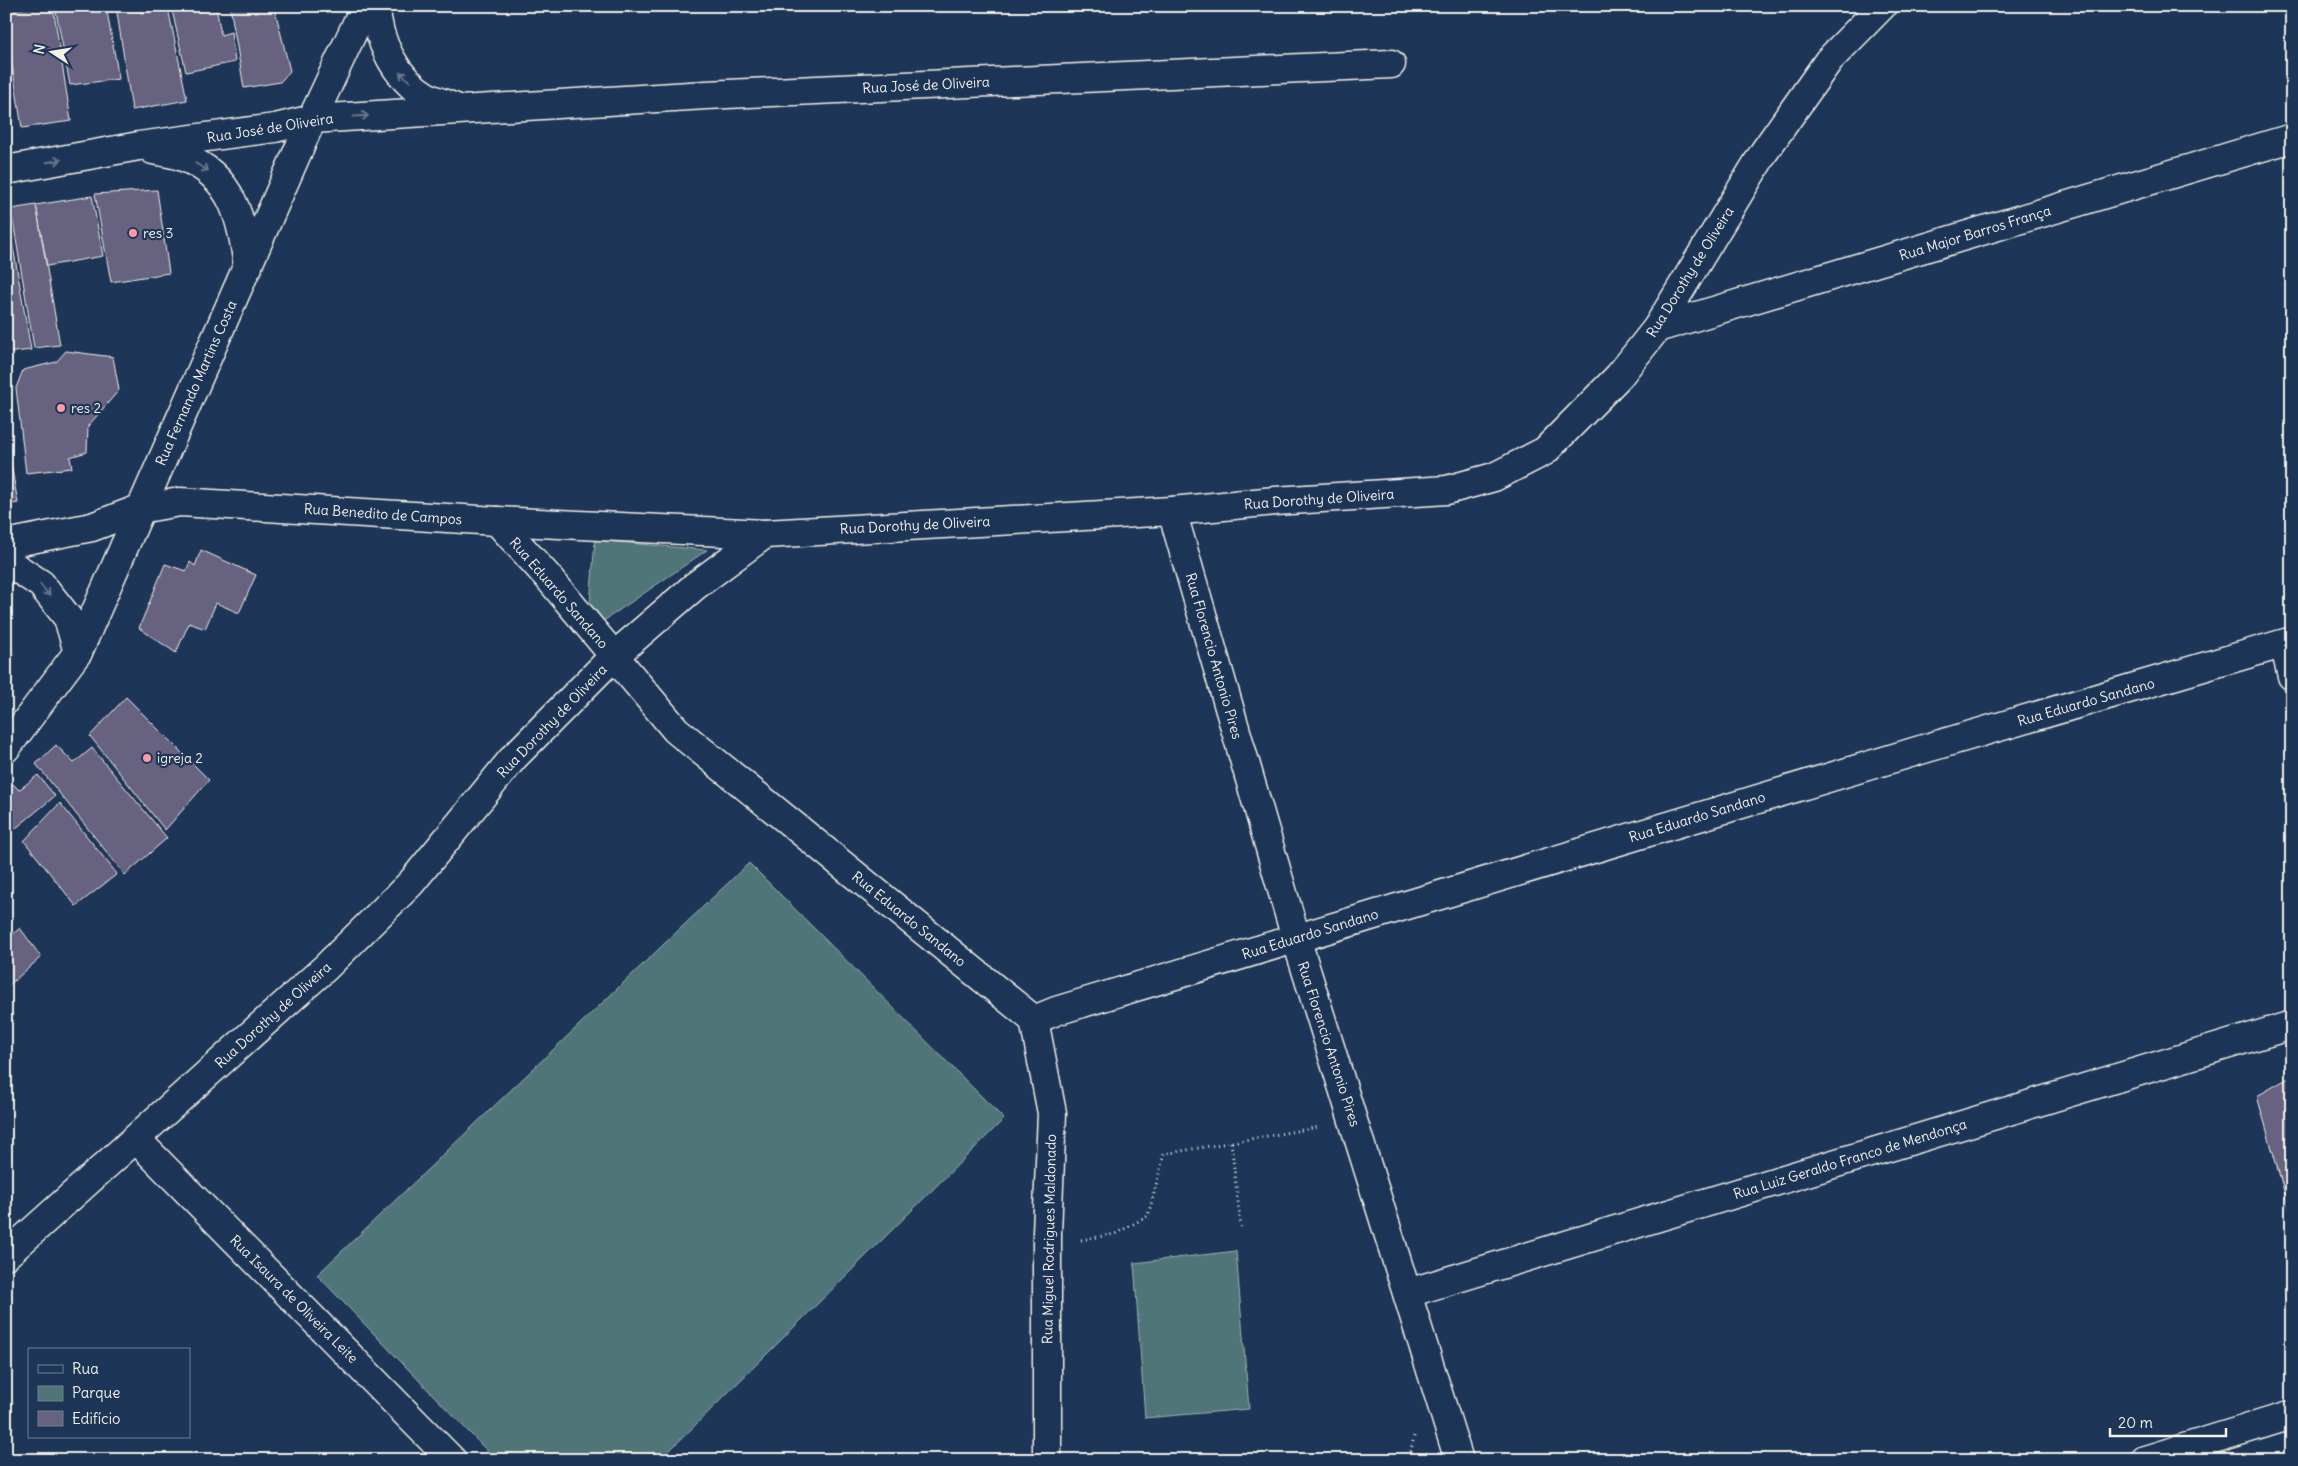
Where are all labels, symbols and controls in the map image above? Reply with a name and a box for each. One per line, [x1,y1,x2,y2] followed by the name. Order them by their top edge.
[28,28,78,78] north arrow
[29,43,49,56] text: N
[399,72,412,84] one-way arrow
[862,73,990,97] street label: Rua José de Oliveira
[206,109,334,147] street label: Rua José de Oliveira
[352,111,368,120] one-way arrow
[46,156,62,166] one-way arrow
[194,162,208,172] one-way arrow
[1897,201,2053,265] street label: Rua Major Barros França
[1642,203,1738,341] street label: Rua Dorothy de Oliveira
[143,224,174,242] place label: res 3
[127,227,139,239] marker: res 3
[151,298,241,468] street label: Rua Fernando Martins Costa
[71,399,102,417] place label: res 2
[55,402,67,414] marker: res 2
[1243,485,1395,513] street label: Rua Dorothy de Oliveira
[303,499,463,529] street label: Rua Benedito de Campos
[839,512,991,538] street label: Rua Dorothy de Oliveira
[506,534,612,652] street label: Rua Eduardo Sandano
[1182,571,1246,741] street label: Rua Florencio Antonio Pires
[39,583,50,596] one-way arrow
[493,661,611,781] street label: Rua Dorothy de Oliveira
[2015,674,2157,730] street label: Rua Eduardo Sandano
[157,749,203,767] place label: igreja 2
[141,752,153,764] marker: igreja 2
[1627,788,1768,846] street label: Rua Eduardo Sandano
[848,867,970,971] street label: Rua Eduardo Sandano
[1240,905,1381,963] street label: Rua Eduardo Sandano
[211,958,335,1072] street label: Rua Dorothy de Oliveira
[1294,959,1364,1129] street label: Rua Florencio Antonio Pires
[1731,1115,1969,1203] street label: Rua Luiz Geraldo Franco de Mendonça
[1038,1134,1060,1344] street label: Rua Miguel Rodrigues Maldonado
[226,1231,362,1367] street label: Rua Isaura de Oliveira Leite
[28,1348,190,1438] legend
[72,1359,99,1378] text: Rua
[72,1383,120,1402] text: Parque
[2110,1406,2227,1438] scale bar
[72,1409,120,1428] text: Edifício
[2118,1413,2153,1432] text: 20 m

